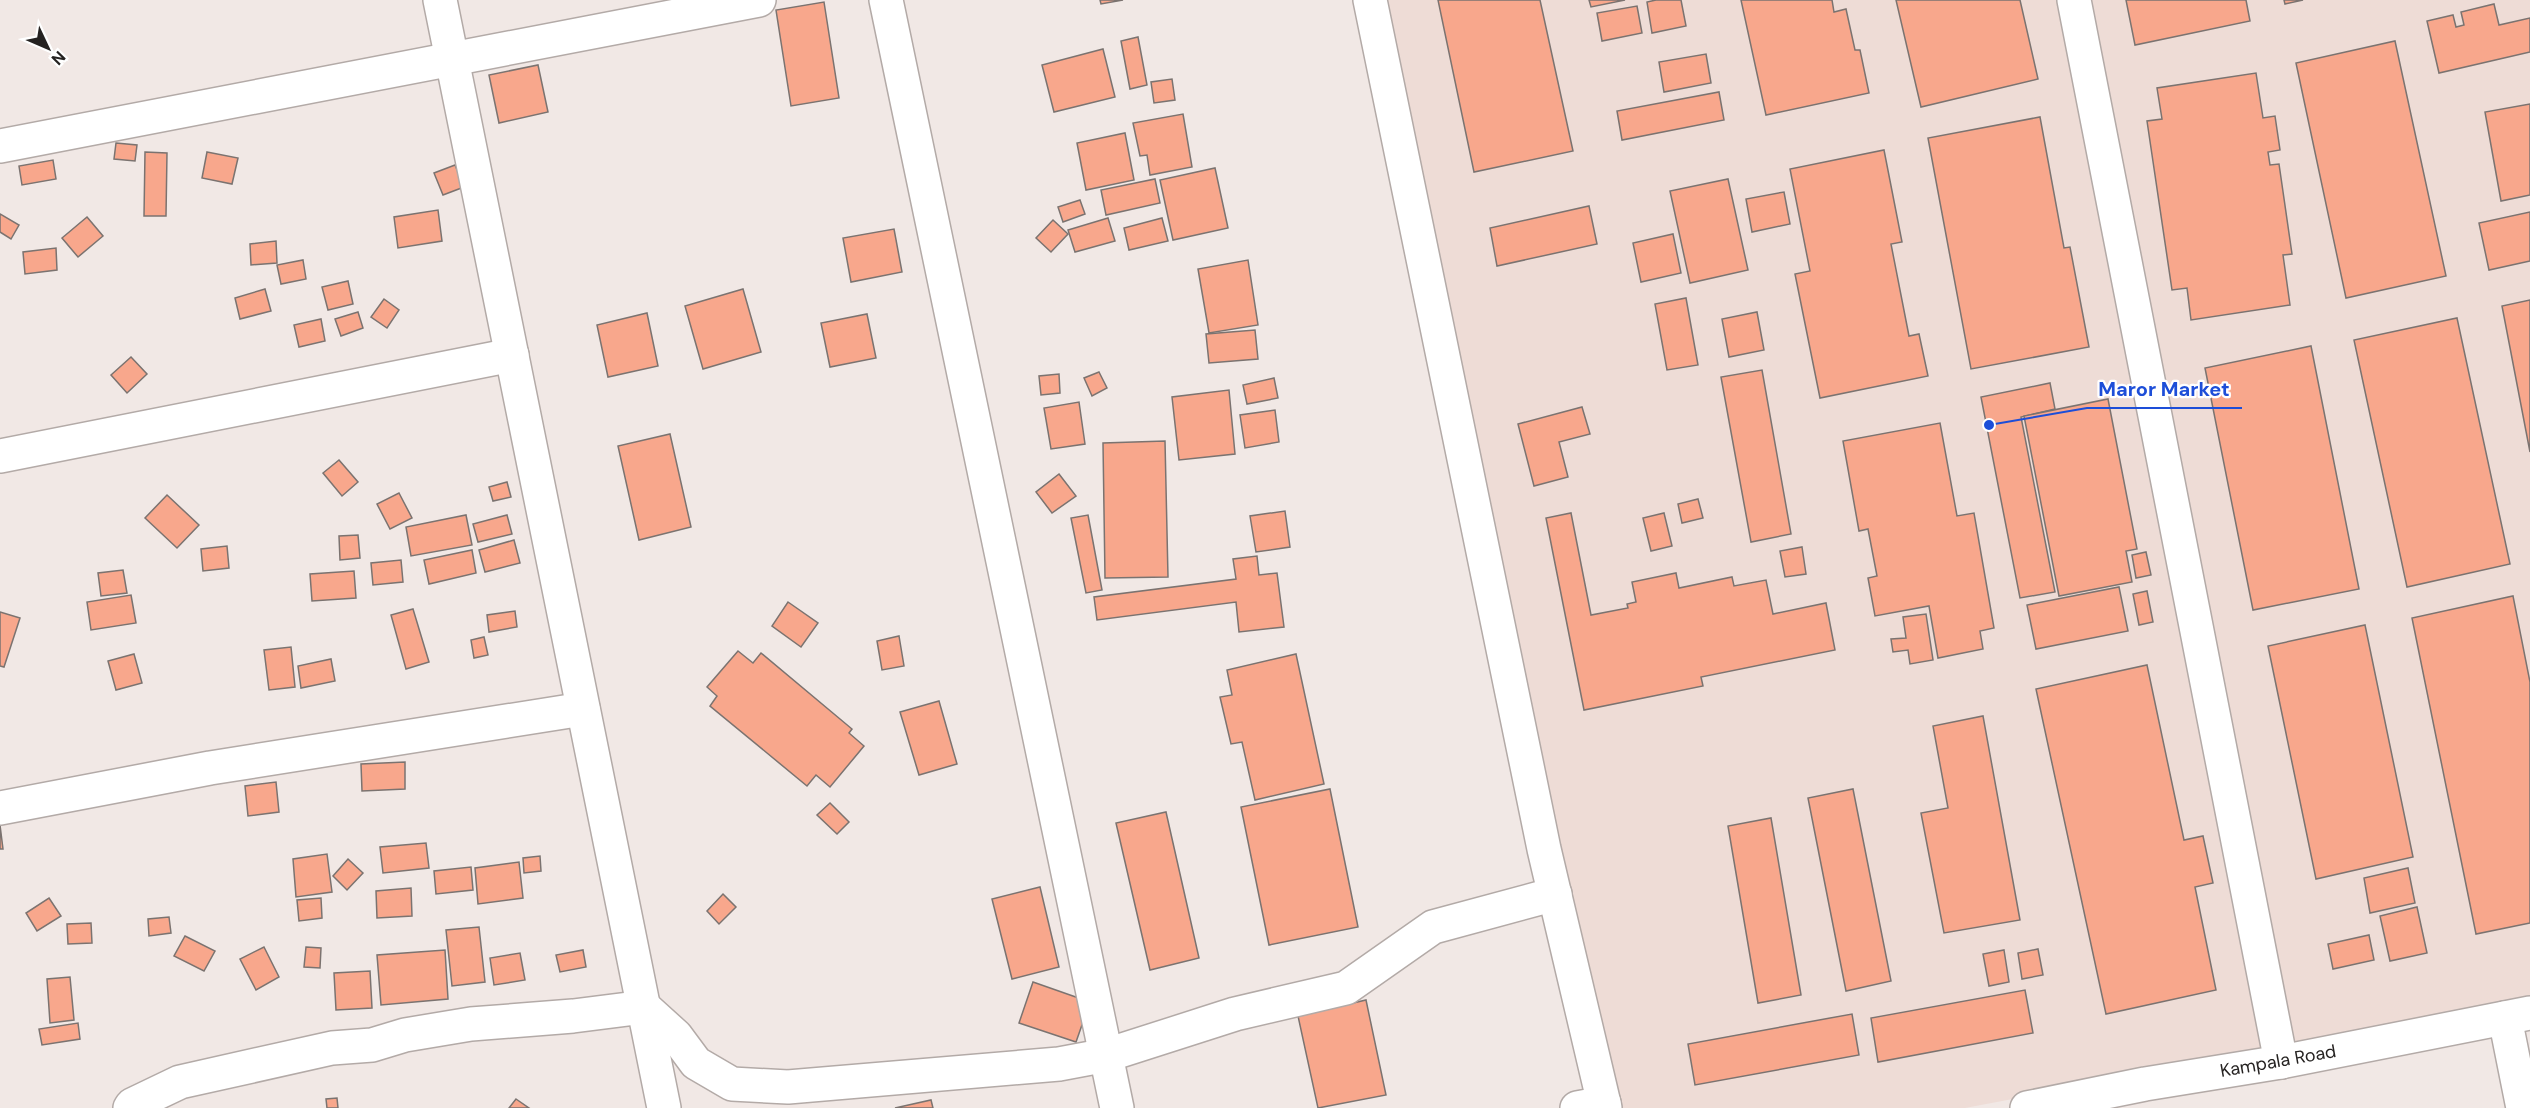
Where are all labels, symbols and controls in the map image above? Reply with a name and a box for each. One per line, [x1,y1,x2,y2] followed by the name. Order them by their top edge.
[18,18,78,78] north arrow
[47,47,70,70] text: N
[2087,370,2242,408] callout: Maror Market
[2098,376,2230,402] text: Maror Market
[2218,1039,2338,1083] street label: Kampala Road

